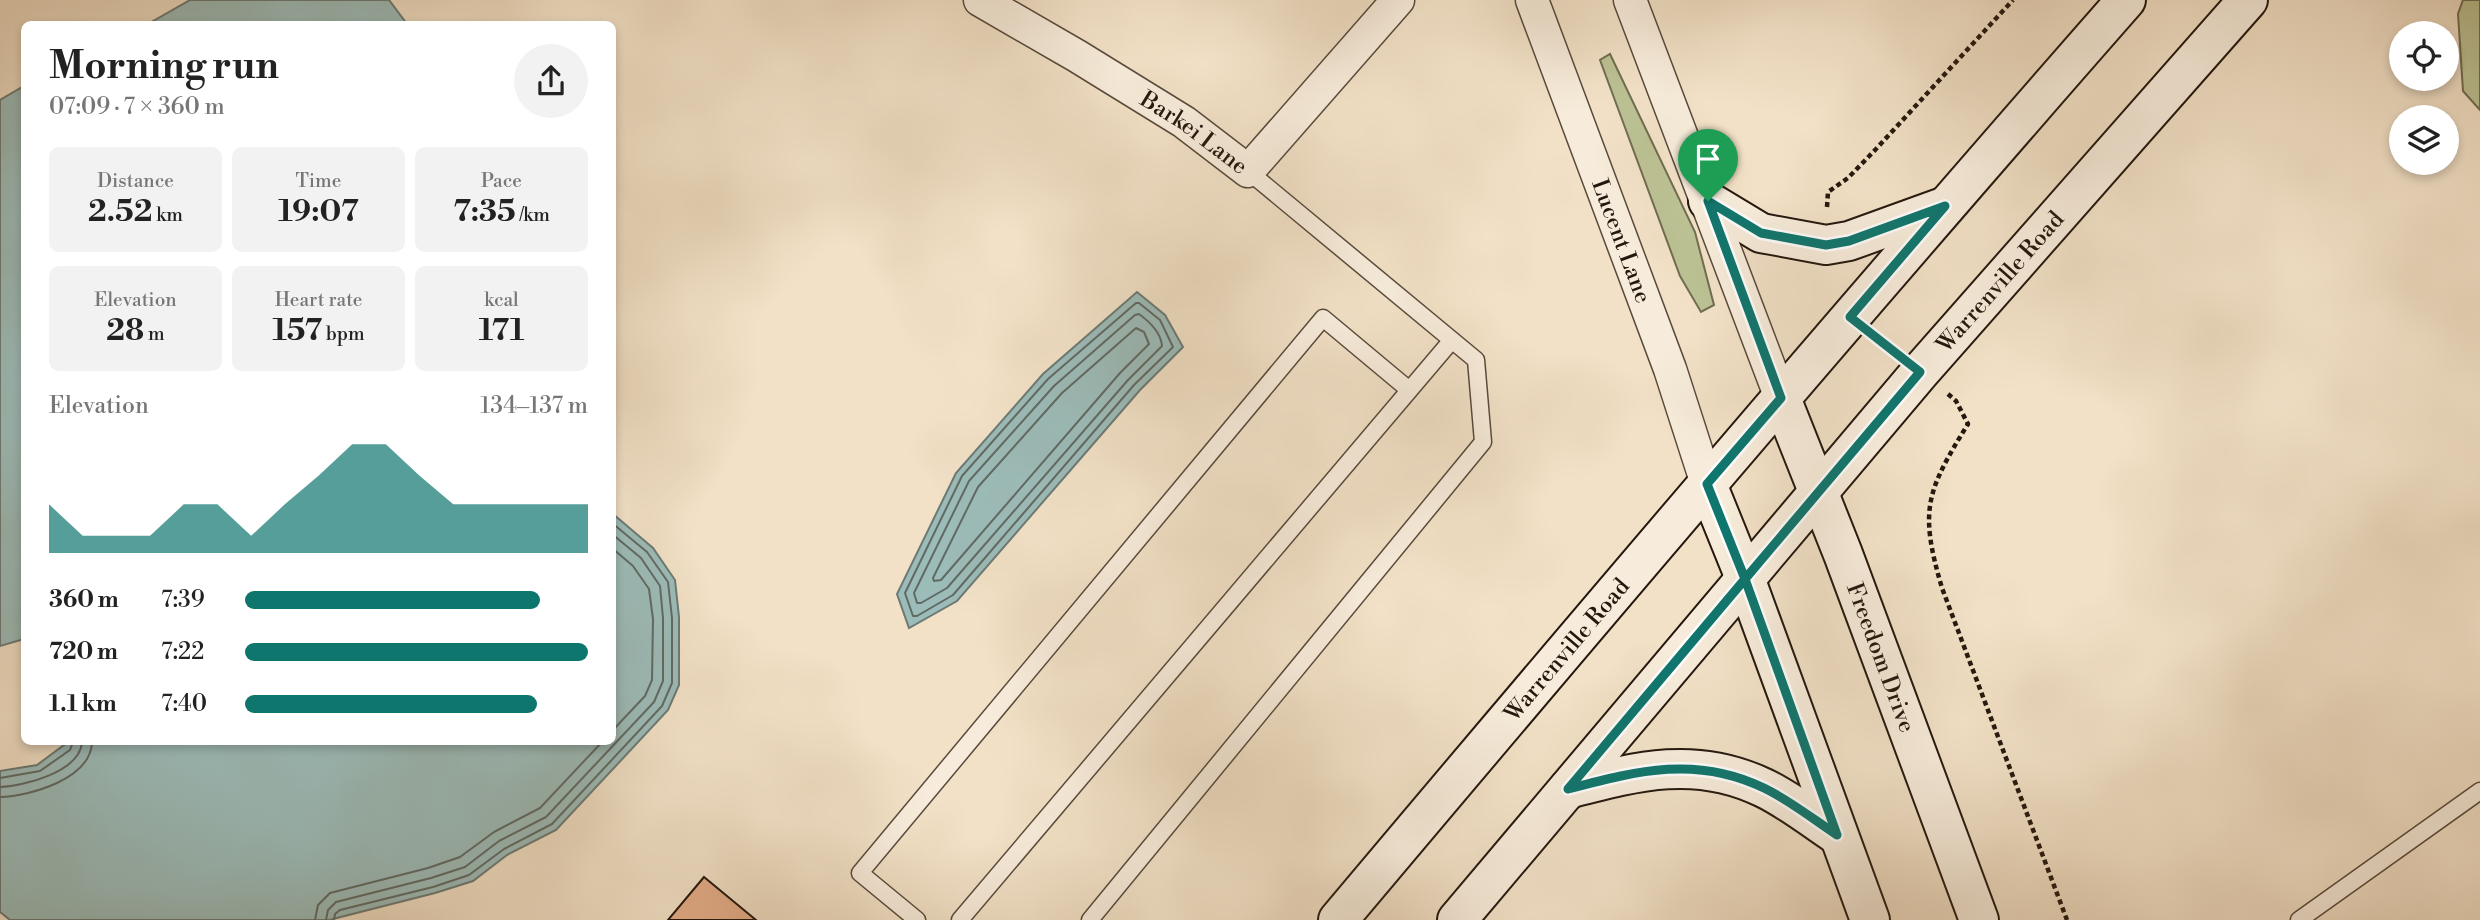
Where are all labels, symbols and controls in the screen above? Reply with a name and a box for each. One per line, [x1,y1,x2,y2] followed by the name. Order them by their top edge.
[2389,21,2459,175] map controls
[2389,21,2459,91] button: locate
[49,43,279,90] text: Morning run
[514,44,588,118] button: share
[1134,85,1253,181] street label: Barkei Lane
[49,93,225,121] text: 07:09 · 7 × 360 m
[2389,105,2459,175] button: layers
[1678,129,1738,201] pin
[1689,140,1727,178] icon: arrive
[97,169,174,193] text: Distance
[296,169,341,193] text: Time
[481,169,522,193] text: Pace
[1585,175,1657,307] street label: Lucent Lane
[88,193,152,231] text: 2.52
[278,193,359,231] text: 19:07
[453,193,516,231] text: 7:35
[152,203,183,227] text: km
[516,203,550,227] text: /km
[1930,206,2070,359] street label: Warrenville Road
[94,288,177,312] text: Elevation
[275,288,362,312] text: Heart rate
[484,288,519,312] text: kcal
[106,312,144,350] text: 28
[272,312,322,350] text: 157
[479,312,524,350] text: 171
[144,322,165,346] text: m
[322,322,365,346] text: bpm
[49,392,149,420] text: Elevation
[480,392,588,420] text: 134–137 m
[1498,573,1636,728] street label: Warrenville Road
[1840,579,1921,736] street label: Freedom Drive
[49,586,119,614] text: 360 m
[161,586,205,614] text: 7:39
[49,638,118,666] text: 720 m
[161,638,204,666] text: 7:22
[49,690,117,718] text: 1.1 km
[161,690,207,718] text: 7:40

